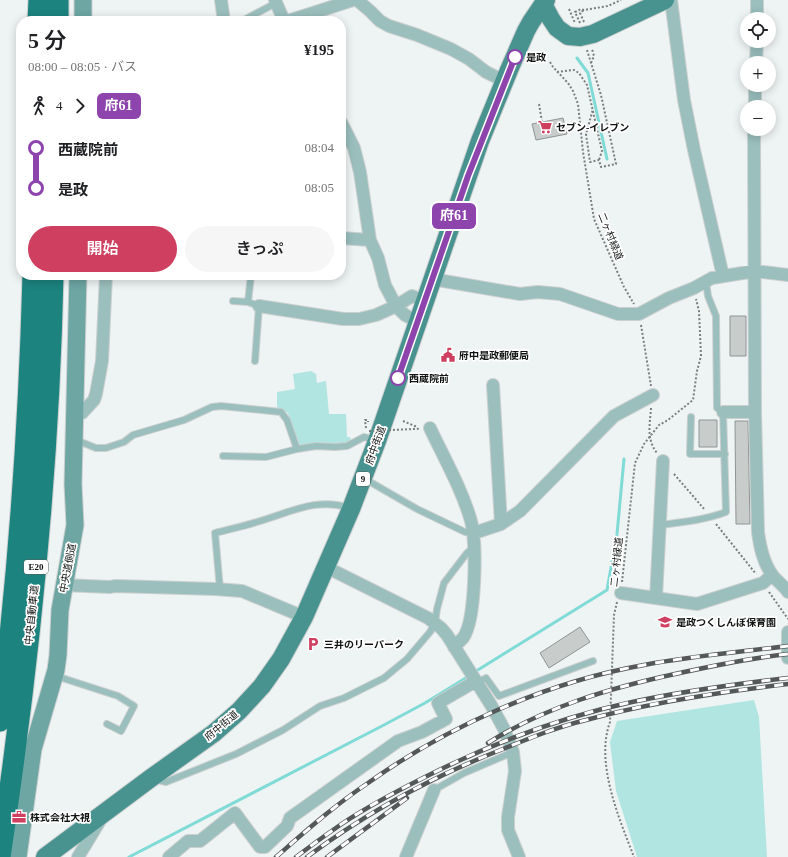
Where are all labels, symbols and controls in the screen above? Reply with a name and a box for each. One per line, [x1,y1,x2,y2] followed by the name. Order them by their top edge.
[740,12,776,136] map controls
[740,12,776,48] button: locate
[28,28,67,53] text: 5 分
[304,42,334,58] text: ¥195
[507,49,523,65] marker: 是政
[526,52,546,63] place label: 是政
[740,56,776,92] button: +
[28,59,137,74] text: 08:00 – 08:05 · バス
[28,95,50,117] icon: walk
[69,95,91,117] icon: forward
[56,98,63,113] text: 4
[105,98,133,113] text: 府61
[740,100,776,136] button: −
[537,119,553,135] supermarket icon: セブン-イレブン
[556,122,629,133] place label: セブン-イレブン
[304,140,334,155] text: 08:04
[58,142,118,158] text: 西蔵院前
[304,180,334,195] text: 08:05
[58,182,88,198] text: 是政
[431,203,477,229] line badge: 府61
[440,208,468,223] text: 府61
[596,211,625,261] street label: 二ヶ村緑道
[28,226,177,272] button: 開始
[185,226,334,272] button: きっぷ
[440,347,456,363] public building icon: 府中是政郵便局
[459,350,529,361] place label: 府中是政郵便局
[390,370,406,386] marker: 西蔵院前
[409,373,449,384] place label: 西蔵院前
[363,424,387,466] street label: 府中街道
[356,472,370,486] road number: 9
[608,537,625,587] street label: 二ヶ村緑道
[57,543,78,594] street label: 中央道側道
[24,560,48,574] road number: E20
[23,585,40,645] street label: 中央自動車道
[657,614,673,630] school or university icon: 是政つくしんぼ保育園
[676,617,776,628] place label: 是政つくしんぼ保育園
[305,636,321,652] parking icon: 三井のリーパーク
[324,639,404,650] place label: 三井のリーパーク
[202,708,240,742] street label: 府中街道
[11,809,27,825] office icon: 株式会社大視
[30,812,90,823] place label: 株式会社大視

